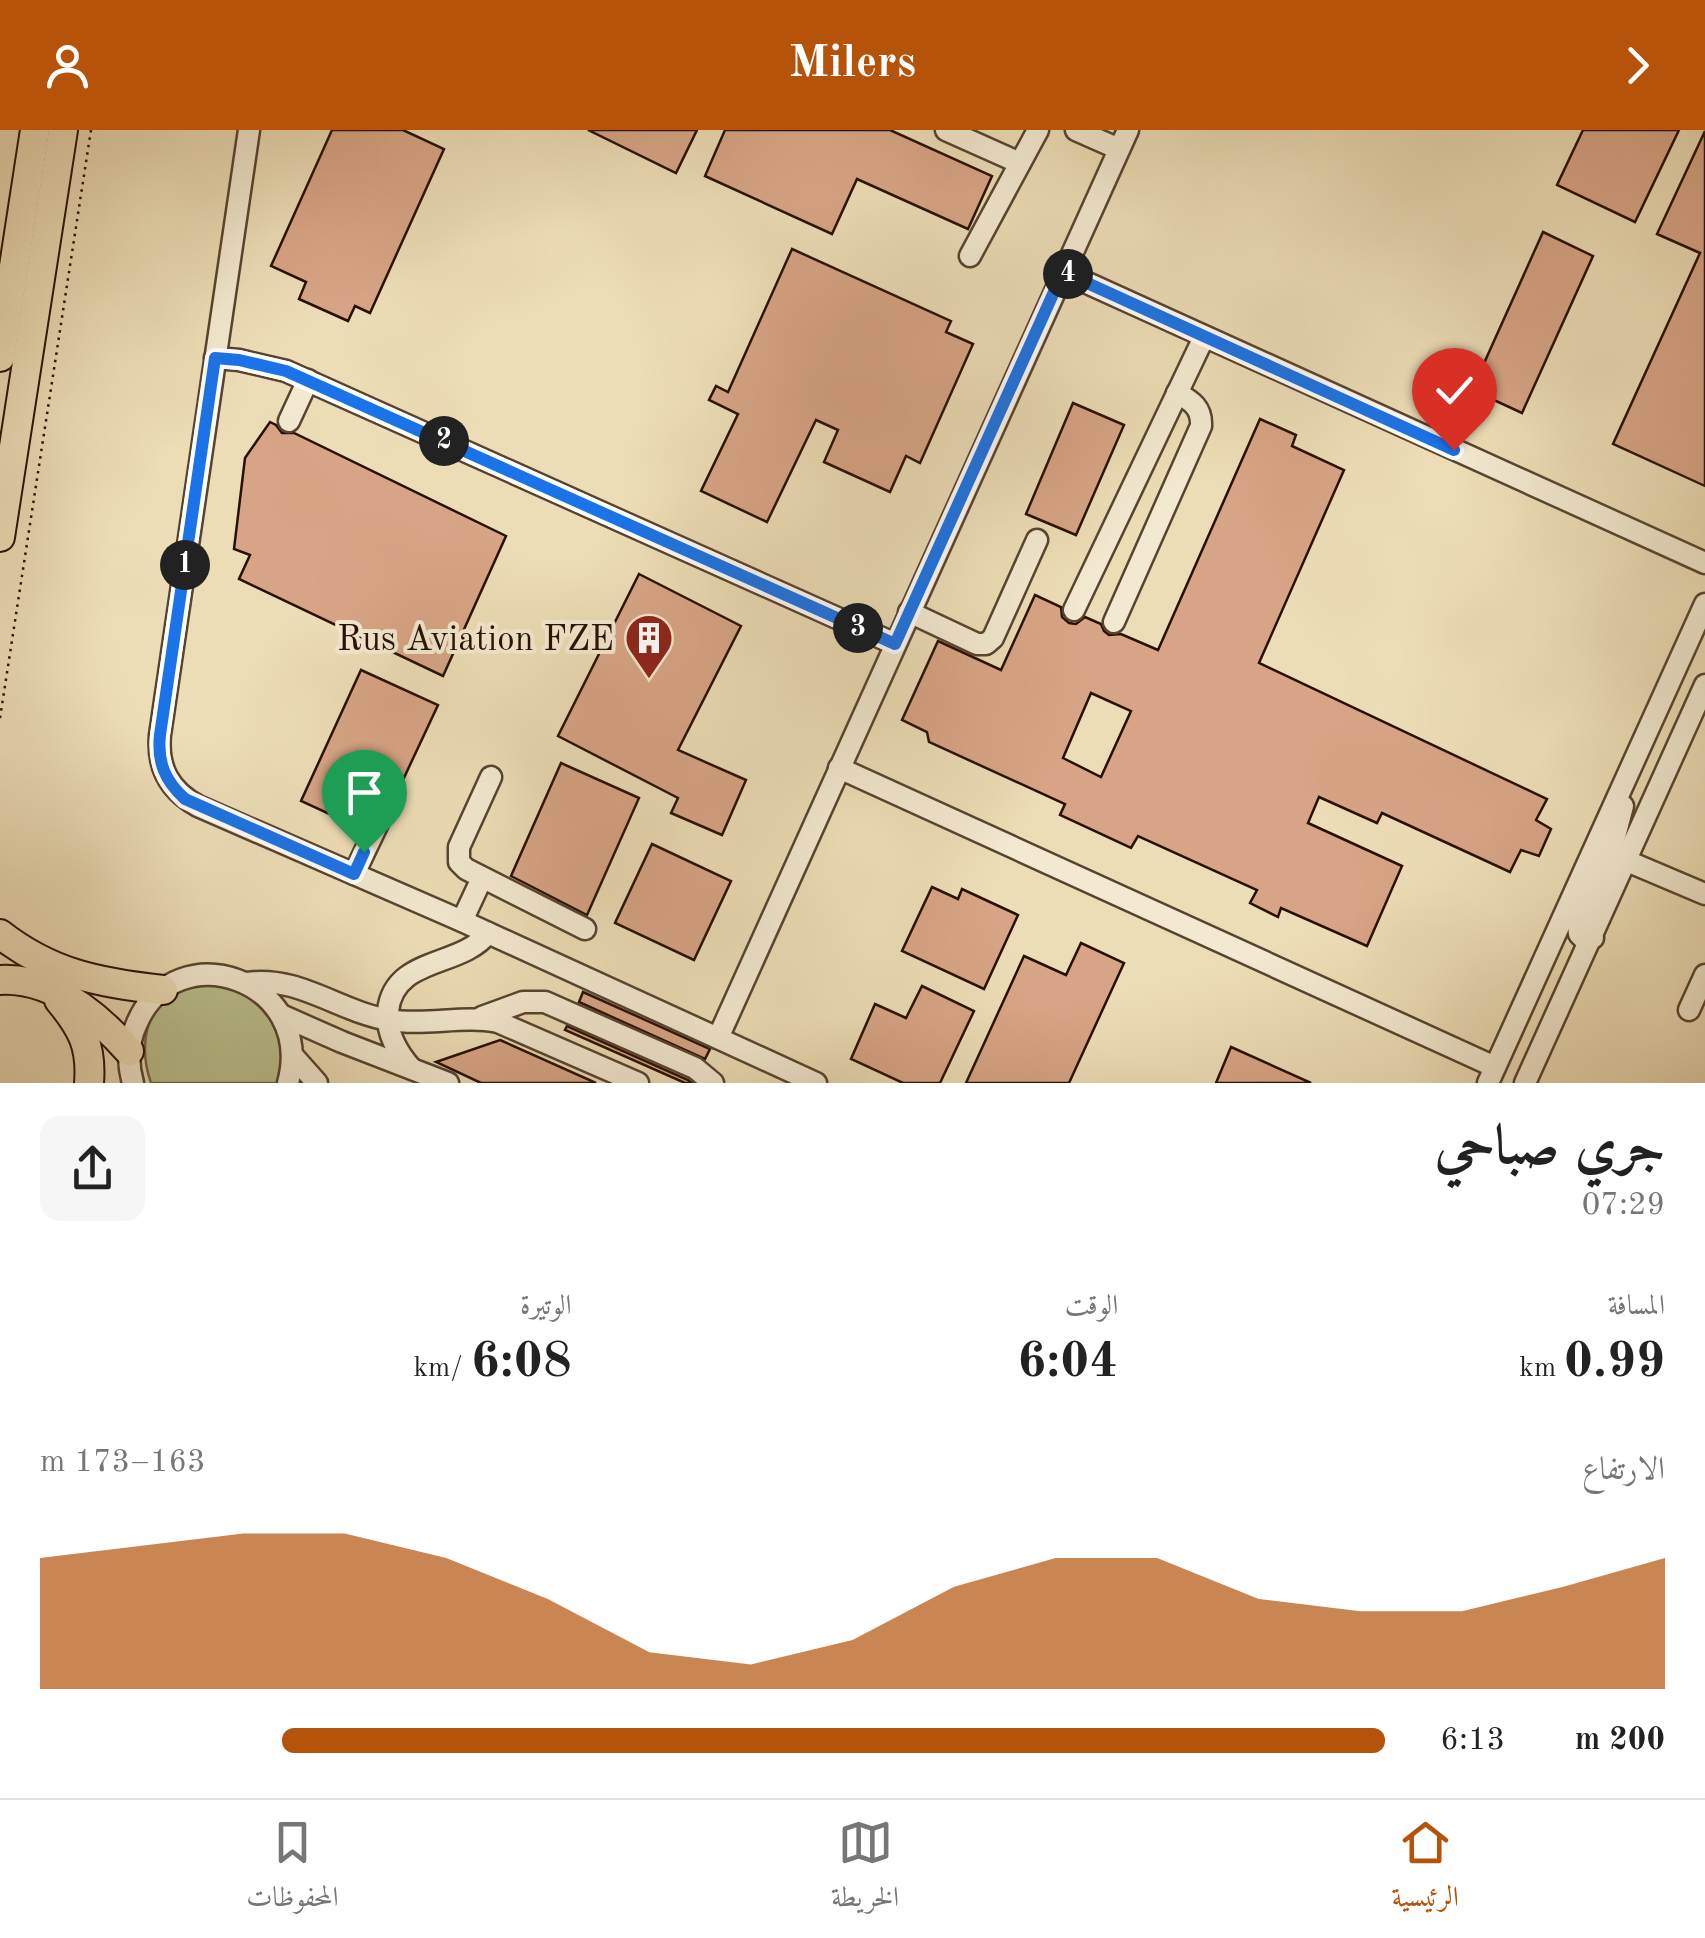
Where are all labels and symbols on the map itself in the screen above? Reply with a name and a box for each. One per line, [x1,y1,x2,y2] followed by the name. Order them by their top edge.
[1043,249,1093,299] pin: 4
[1412,348,1497,451] pin
[419,416,469,466] pin: 2
[160,540,210,590] pin: 1
[833,603,883,653] pin: 3
[623,612,675,680] building icon: Rus Aviation FZE
[337,623,614,658] place label: Rus Aviation FZE
[322,750,407,853] pin

